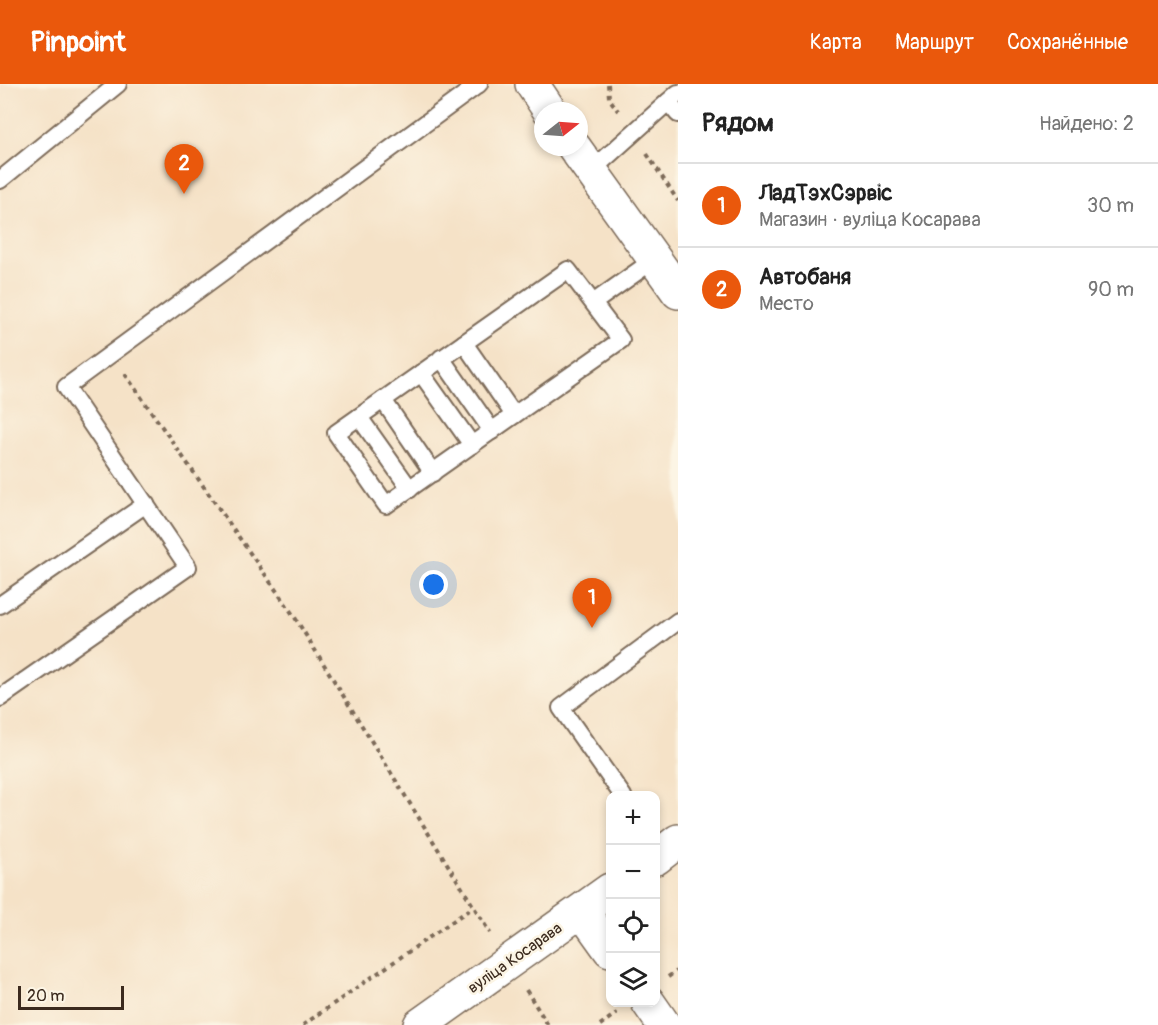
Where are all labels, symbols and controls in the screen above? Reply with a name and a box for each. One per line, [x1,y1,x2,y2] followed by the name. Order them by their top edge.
[30,25,126,60] text: Pinpoint
[810,29,862,56] text: Карта
[895,29,974,56] text: Маршрут
[1007,29,1128,56] text: Сохранённые
[534,102,588,156] north arrow
[702,107,774,139] text: Рядом
[1039,111,1134,136] text: Найдено: 2
[164,144,204,194] pin: 2
[759,179,892,207] text: ЛадТэхСэрвіс
[718,193,725,218] text: 1
[1087,193,1134,218] text: 30 m
[759,207,981,232] text: Магазин · вуліца Косарава
[759,263,851,291] text: Автобаня
[716,277,727,302] text: 2
[1088,277,1134,302] text: 90 m
[759,291,814,316] text: Место
[419,570,448,599] your location
[572,578,612,628] pin: 1
[606,791,660,1007] map controls
[606,791,660,845] button: +
[606,845,660,899] button: −
[606,899,660,953] button: locate
[464,918,566,998] street label: вуліца Косарава
[606,953,660,1007] button: layers
[18,983,124,1010] scale bar
[27,986,65,1006] text: 20 m

